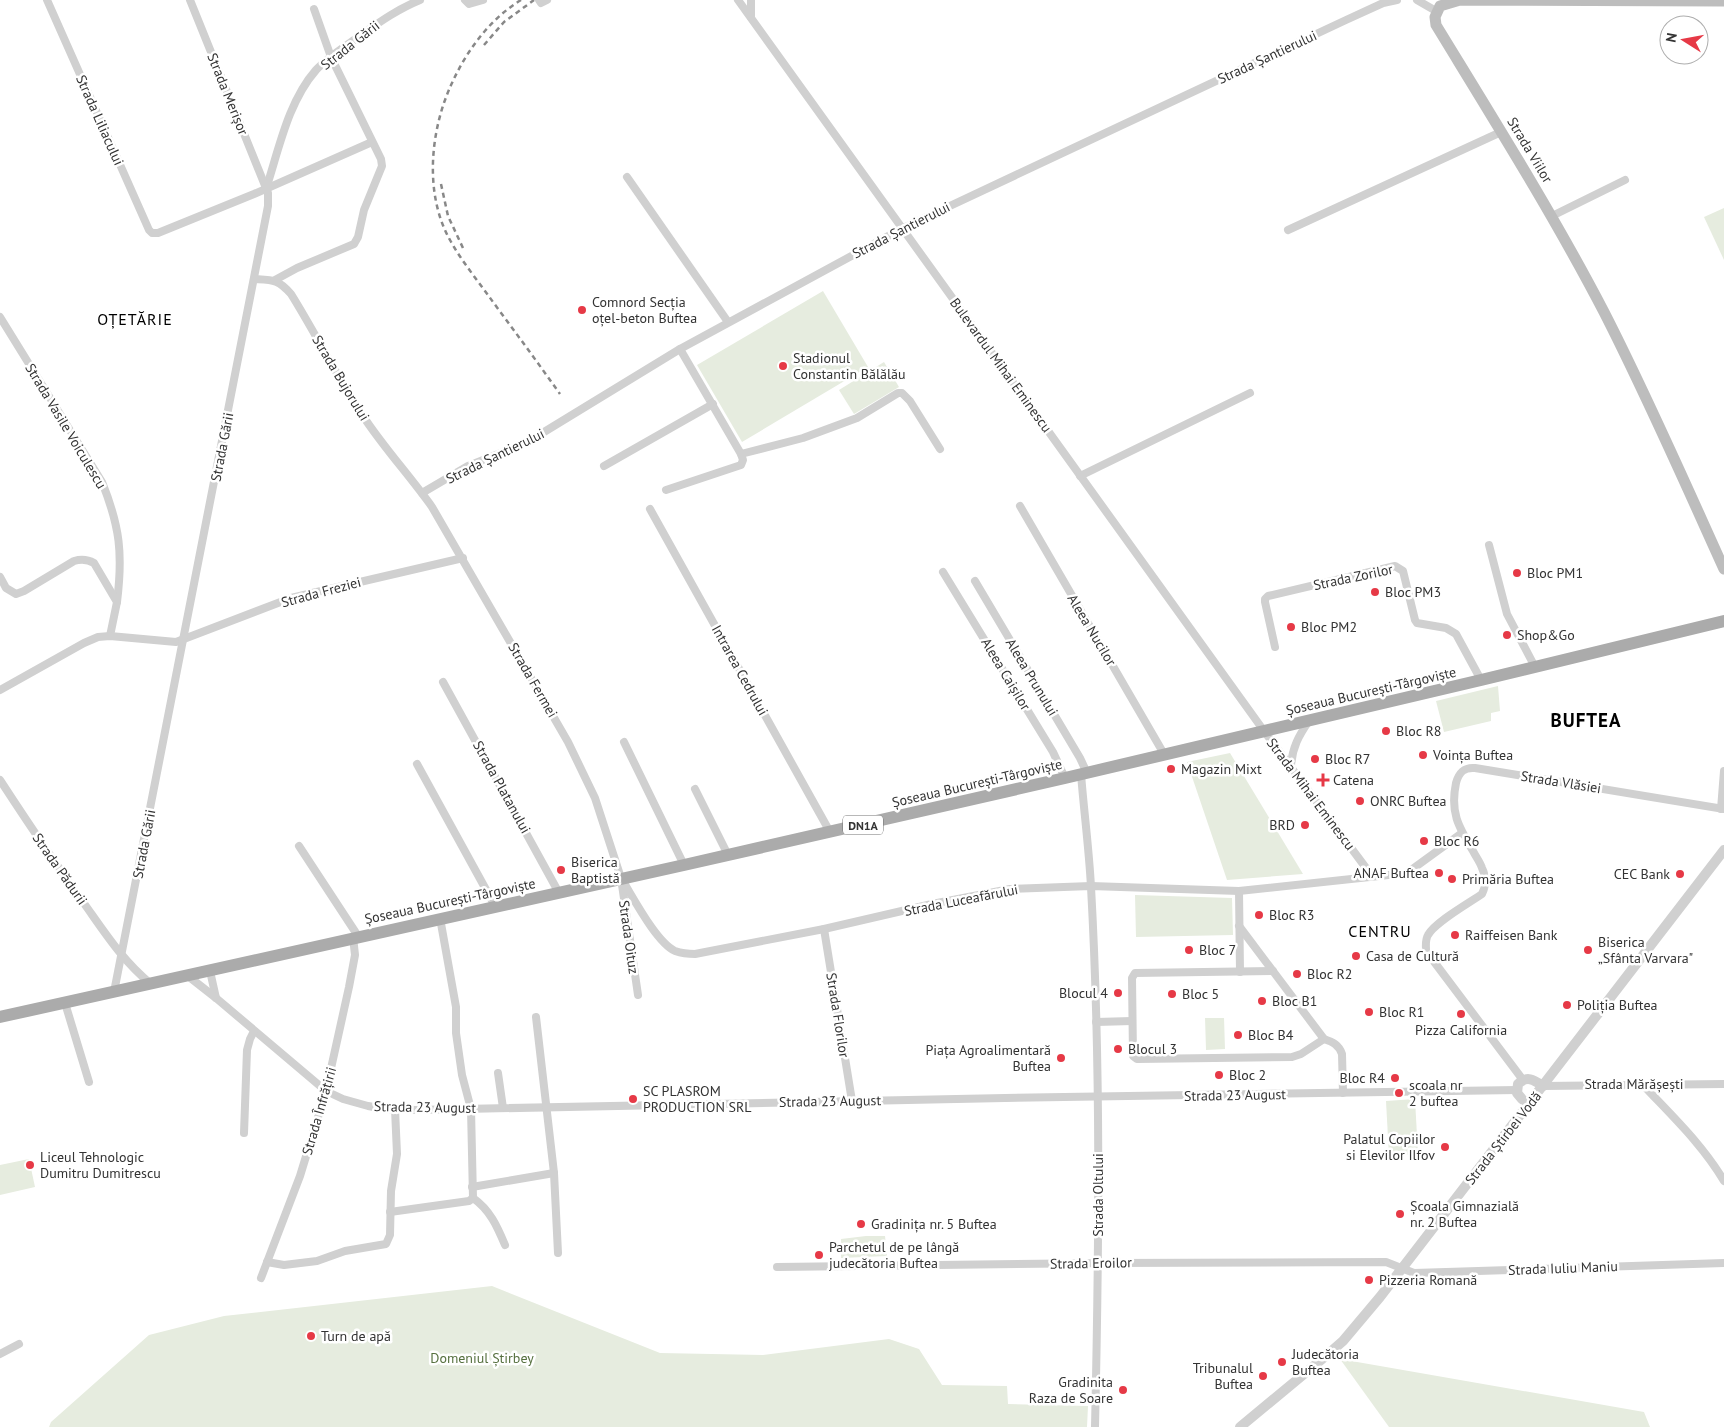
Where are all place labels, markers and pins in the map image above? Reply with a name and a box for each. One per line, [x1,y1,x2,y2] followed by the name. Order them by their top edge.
[592,293,697,327] place label: Comnord Secția oțel-beton Buftea
[576,304,588,316] marker: Comnord Secția oțel-beton Buftea
[793,349,906,383] place label: Stadionul Constantin Bălălău
[777,360,789,372] marker: Stadionul Constantin Bălălău
[1527,564,1583,582] place label: Bloc PM1
[1511,567,1523,579] marker: Bloc PM1
[1385,583,1441,601] place label: Bloc PM3
[1369,586,1381,598] marker: Bloc PM3
[1301,618,1357,636] place label: Bloc PM2
[1285,621,1297,633] marker: Bloc PM2
[1517,626,1575,644] place label: Shop&Go
[1501,629,1513,641] marker: Shop&Go
[1396,722,1441,740] place label: Bloc R8
[1380,725,1392,737] marker: Bloc R8
[1432,746,1513,764] place label: Voința Buftea
[1417,749,1429,761] marker: Voința Buftea
[1325,750,1370,768] place label: Bloc R7
[1309,753,1321,765] marker: Bloc R7
[1181,760,1262,778] place label: Magazin Mixt
[1165,763,1177,775] marker: Magazin Mixt
[1333,771,1374,789] place label: Catena
[1317,774,1329,786] marker: Catena
[1370,792,1447,810] place label: ONRC Buftea
[1354,795,1366,807] marker: ONRC Buftea
[1269,816,1295,834] place label: BRD
[1299,819,1311,831] marker: BRD
[1434,832,1479,850] place label: Bloc R6
[1418,835,1430,847] marker: Bloc R6
[571,853,620,887] place label: Biserica Baptistă
[555,864,567,876] marker: Biserica Baptistă
[1354,864,1429,882] place label: ANAF Buftea
[1614,865,1670,883] place label: CEC Bank
[1433,867,1445,879] marker: ANAF Buftea
[1674,868,1686,880] marker: CEC Bank
[1462,870,1554,888] place label: Primăria Buftea
[1446,873,1458,885] marker: Primăria Buftea
[1269,906,1314,924] place label: Bloc R3
[1253,909,1265,921] marker: Bloc R3
[1465,926,1558,944] place label: Raiffeisen Bank
[1449,929,1461,941] marker: Raiffeisen Bank
[1598,933,1693,967] place label: Biserica „Sfânta Varvara"
[1199,941,1236,959] place label: Bloc 7
[1183,944,1195,956] marker: Bloc 7
[1582,944,1594,956] marker: Biserica „Sfânta Varvara"
[1366,947,1459,965] place label: Casa de Cultură
[1350,950,1362,962] marker: Casa de Cultură
[1307,965,1352,983] place label: Bloc R2
[1291,968,1303,980] marker: Bloc R2
[1059,984,1108,1002] place label: Blocul 4
[1182,985,1219,1003] place label: Bloc 5
[1112,987,1124,999] marker: Blocul 4
[1166,988,1178,1000] marker: Bloc 5
[1272,992,1317,1010] place label: Bloc B1
[1256,995,1268,1007] marker: Bloc B1
[1577,996,1658,1014] place label: Poliția Buftea
[1561,999,1573,1011] marker: Poliția Buftea
[1379,1003,1424,1021] place label: Bloc R1
[1363,1006,1375,1018] marker: Bloc R1
[1455,1008,1467,1020] marker: Pizza California
[1415,1021,1507,1039] place label: Pizza California
[1248,1026,1294,1044] place label: Bloc B4
[1232,1029,1244,1041] marker: Bloc B4
[1128,1040,1177,1058] place label: Blocul 3
[925,1041,1051,1075] place label: Piața Agroalimentară Buftea
[1112,1043,1124,1055] marker: Blocul 3
[1055,1052,1067,1064] marker: Piața Agroalimentară Buftea
[1229,1066,1266,1084] place label: Bloc 2
[1213,1069,1225,1081] marker: Bloc 2
[1340,1069,1385,1087] place label: Bloc R4
[1389,1072,1401,1084] marker: Bloc R4
[1409,1076,1463,1110] place label: scoala nr 2 buftea
[643,1082,752,1116] place label: SC PLASROM PRODUCTION SRL
[1393,1087,1405,1099] marker: scoala nr 2 buftea
[627,1093,639,1105] marker: SC PLASROM PRODUCTION SRL
[1343,1130,1435,1164] place label: Palatul Copiilor si Elevilor Ilfov
[1439,1141,1451,1153] marker: Palatul Copiilor si Elevilor Ilfov
[40,1148,161,1182] place label: Liceul Tehnologic Dumitru Dumitrescu
[24,1159,36,1171] marker: Liceul Tehnologic Dumitru Dumitrescu
[1410,1197,1519,1231] place label: Școala Gimnazială nr. 2 Buftea
[1394,1208,1406,1220] marker: Școala Gimnazială nr. 2 Buftea
[871,1215,997,1233] place label: Gradinița nr. 5 Buftea
[855,1218,867,1230] marker: Gradinița nr. 5 Buftea
[829,1238,959,1272] place label: Parchetul de pe lângă judecătoria Buftea
[813,1249,825,1261] marker: Parchetul de pe lângă judecătoria Buftea
[1379,1271,1477,1289] place label: Pizzeria Romană
[1363,1274,1375,1286] marker: Pizzeria Romană
[321,1327,391,1345] place label: Turn de apă
[305,1330,317,1342] marker: Turn de apă
[1291,1345,1359,1379] place label: Judecătoria Buftea
[1276,1356,1288,1368] marker: Judecătoria Buftea
[1193,1359,1253,1393] place label: Tribunalul Buftea
[1257,1370,1269,1382] marker: Tribunalul Buftea
[1029,1373,1113,1407] place label: Gradinita Raza de Soare
[1117,1384,1129,1396] marker: Gradinita Raza de Soare

